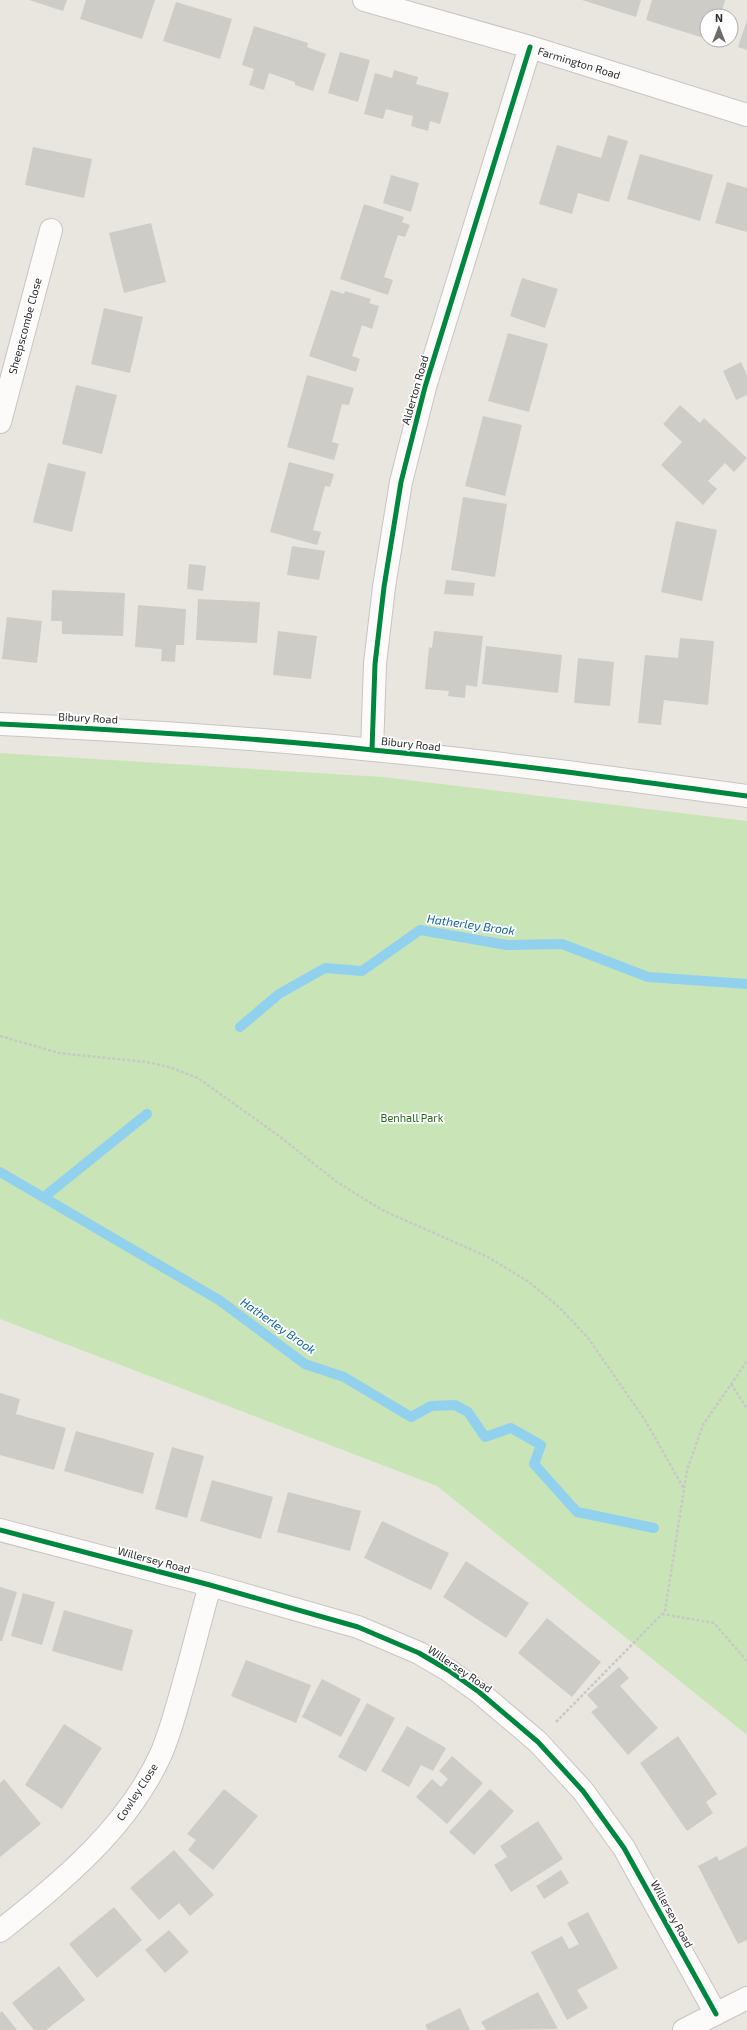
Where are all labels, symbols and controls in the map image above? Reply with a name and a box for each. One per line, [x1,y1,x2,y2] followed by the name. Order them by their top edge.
[699,8,739,48] north arrow
[715,11,723,24] text: N
[536,44,622,81] street label: Farmington Road
[5,276,44,376] street label: Sheepscombe Close
[398,354,431,426] street label: Alderton Road
[58,709,118,726] street label: Bibury Road
[381,734,442,753] street label: Bibury Road
[426,911,516,938] water label: Hatherley Brook
[381,1111,444,1124] park label: Benhall Park
[238,1294,319,1357] water label: Hatherley Brook
[116,1544,192,1575] street label: Willersey Road
[426,1642,495,1695] street label: Willersey Road
[113,1760,160,1823] street label: Cowley Close
[649,1878,696,1950] street label: Willersey Road

